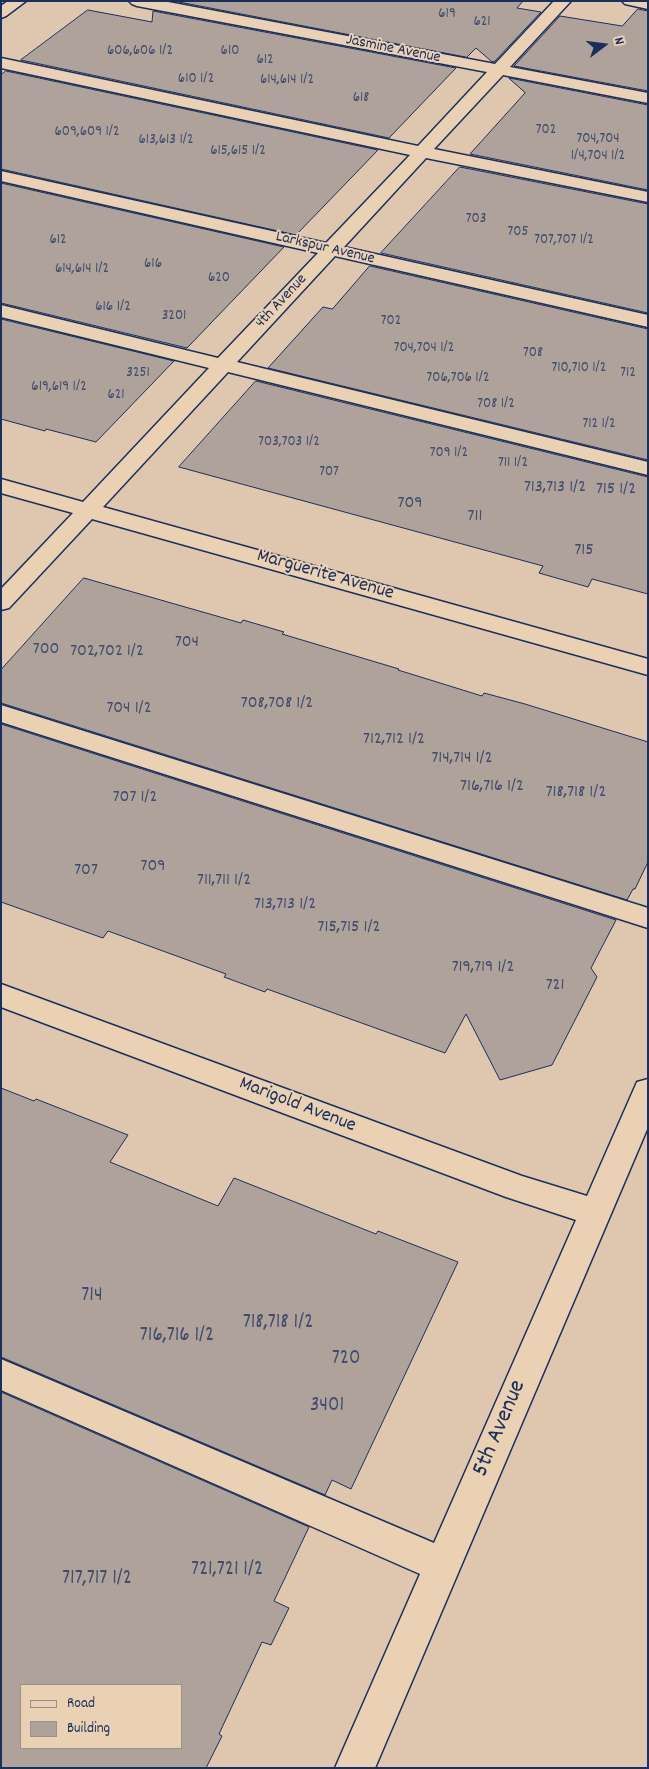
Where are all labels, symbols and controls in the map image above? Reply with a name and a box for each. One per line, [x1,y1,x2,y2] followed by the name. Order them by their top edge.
[438,6,456,24] house number: 619
[473,14,491,32] house number: 621
[579,20,629,70] north arrow
[344,31,442,69] street label: Jasmine Avenue
[608,35,629,47] text: N
[107,43,173,61] house number: 606,606 1/2
[221,43,239,61] house number: 610
[256,52,274,70] house number: 612
[178,71,214,89] house number: 610 1/2
[260,72,314,90] house number: 614,614 1/2
[353,90,369,108] house number: 618
[536,122,556,140] house number: 702
[54,124,120,142] house number: 609,609 1/2
[571,131,625,166] house number: 704,704 1/4,704 1/2
[139,132,193,150] house number: 613,613 1/2
[210,143,266,161] house number: 615,615 1/2
[466,211,486,229] house number: 703
[508,224,528,242] house number: 705
[274,228,376,270] street label: Larkspur Avenue
[49,232,67,250] house number: 612
[534,232,594,250] house number: 707,707 1/2
[144,256,162,274] house number: 616
[55,261,109,279] house number: 614,614 1/2
[208,270,230,288] house number: 620
[252,271,312,333] street label: 4th Avenue
[95,299,131,317] house number: 616 1/2
[162,308,186,326] house number: 3201
[381,313,401,331] house number: 702
[394,340,454,358] house number: 704,704 1/2
[523,345,543,363] house number: 708
[552,360,606,378] house number: 710,710 1/2
[126,365,150,383] house number: 3251
[620,365,636,383] house number: 712
[427,370,489,388] house number: 706,706 1/2
[31,379,87,397] house number: 619,619 1/2
[107,387,125,405] house number: 621
[477,396,515,414] house number: 708 1/2
[582,416,616,434] house number: 712 1/2
[258,434,320,452] house number: 703,703 1/2
[430,445,468,463] house number: 709 1/2
[498,455,528,473] house number: 711 1/2
[319,464,339,482] house number: 707
[524,478,586,500] house number: 713,713 1/2
[596,480,636,502] house number: 715 1/2
[398,494,422,516] house number: 709
[468,507,482,529] house number: 711
[574,541,594,563] house number: 715
[254,545,396,607] street label: Marguerite Avenue
[175,633,199,655] house number: 704
[33,640,59,662] house number: 700
[70,642,144,664] house number: 702,702 1/2
[241,694,313,716] house number: 708,708 1/2
[106,699,152,721] house number: 704 1/2
[363,730,425,752] house number: 712,712 1/2
[431,749,493,771] house number: 714,714 1/2
[460,777,524,799] house number: 716,716 1/2
[546,783,606,805] house number: 718,718 1/2
[113,788,157,810] house number: 707 1/2
[141,857,165,879] house number: 709
[74,861,98,883] house number: 707
[197,871,251,893] house number: 711,711 1/2
[254,895,316,917] house number: 713,713 1/2
[318,918,380,940] house number: 715,715 1/2
[452,958,514,980] house number: 719,719 1/2
[546,976,564,998] house number: 721
[235,1073,359,1139] street label: Marigold Avenue
[81,1284,103,1310] house number: 714
[243,1311,313,1337] house number: 718,718 1/2
[140,1324,214,1350] house number: 716,716 1/2
[332,1347,360,1373] house number: 720
[468,1376,534,1482] street label: 5th Avenue
[310,1394,344,1420] house number: 3401
[191,1558,263,1584] house number: 721,721 1/2
[62,1567,132,1593] house number: 717,717 1/2
[20,1684,182,1749] legend
[67,1693,95,1715] text: Road
[67,1718,110,1740] text: Building

